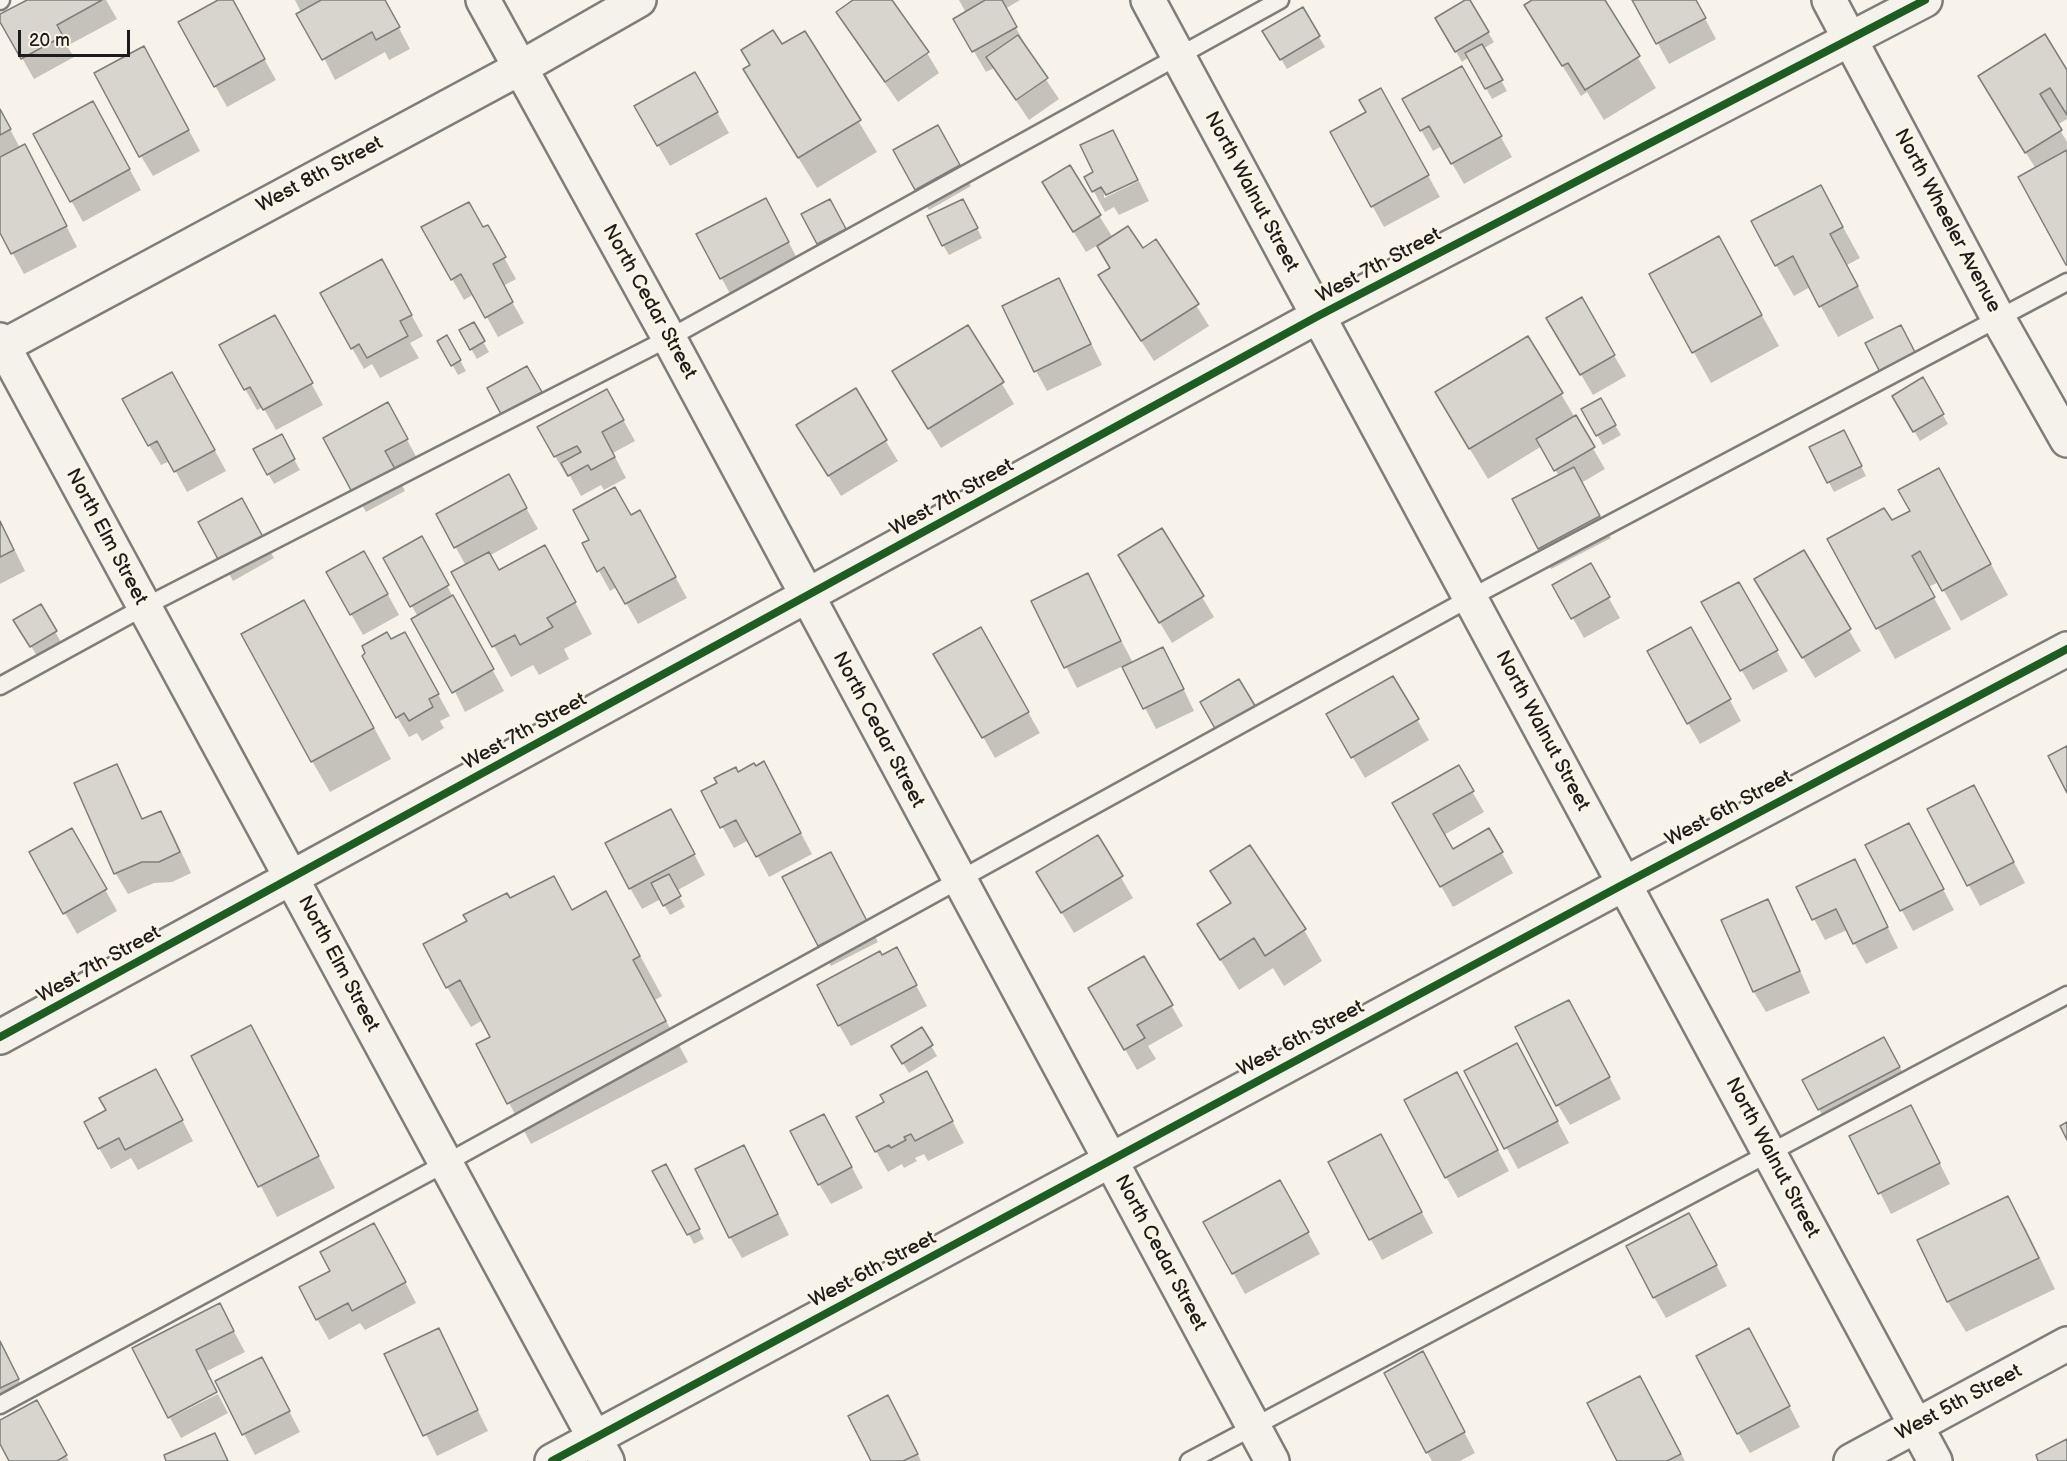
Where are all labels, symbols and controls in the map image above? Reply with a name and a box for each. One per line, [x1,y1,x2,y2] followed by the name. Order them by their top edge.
[21,18,134,56] scale bar
[29,30,70,51] text: 20 m
[1199,108,1303,276] street label: North Walnut Street
[1888,125,2006,317] street label: North Wheeler Avenue
[253,132,387,218] street label: West 8th Street
[597,221,701,383] street label: North Cedar Street
[1313,223,1445,309] street label: West 7th Street
[886,454,1018,542] street label: West 7th Street
[60,465,152,609] street label: North Elm Street
[1490,647,1594,815] street label: North Walnut Street
[827,648,929,812] street label: North Cedar Street
[459,688,591,776] street label: West 7th Street
[1661,766,1797,852] street label: West 6th Street
[292,892,384,1036] street label: North Elm Street
[33,921,165,1009] street label: West 7th Street
[1233,996,1369,1082] street label: West 6th Street
[1720,1074,1824,1242] street label: North Walnut Street
[1109,1171,1211,1335] street label: North Cedar Street
[805,1227,941,1313] street label: West 6th Street
[1892,1360,2026,1446] street label: West 5th Street

